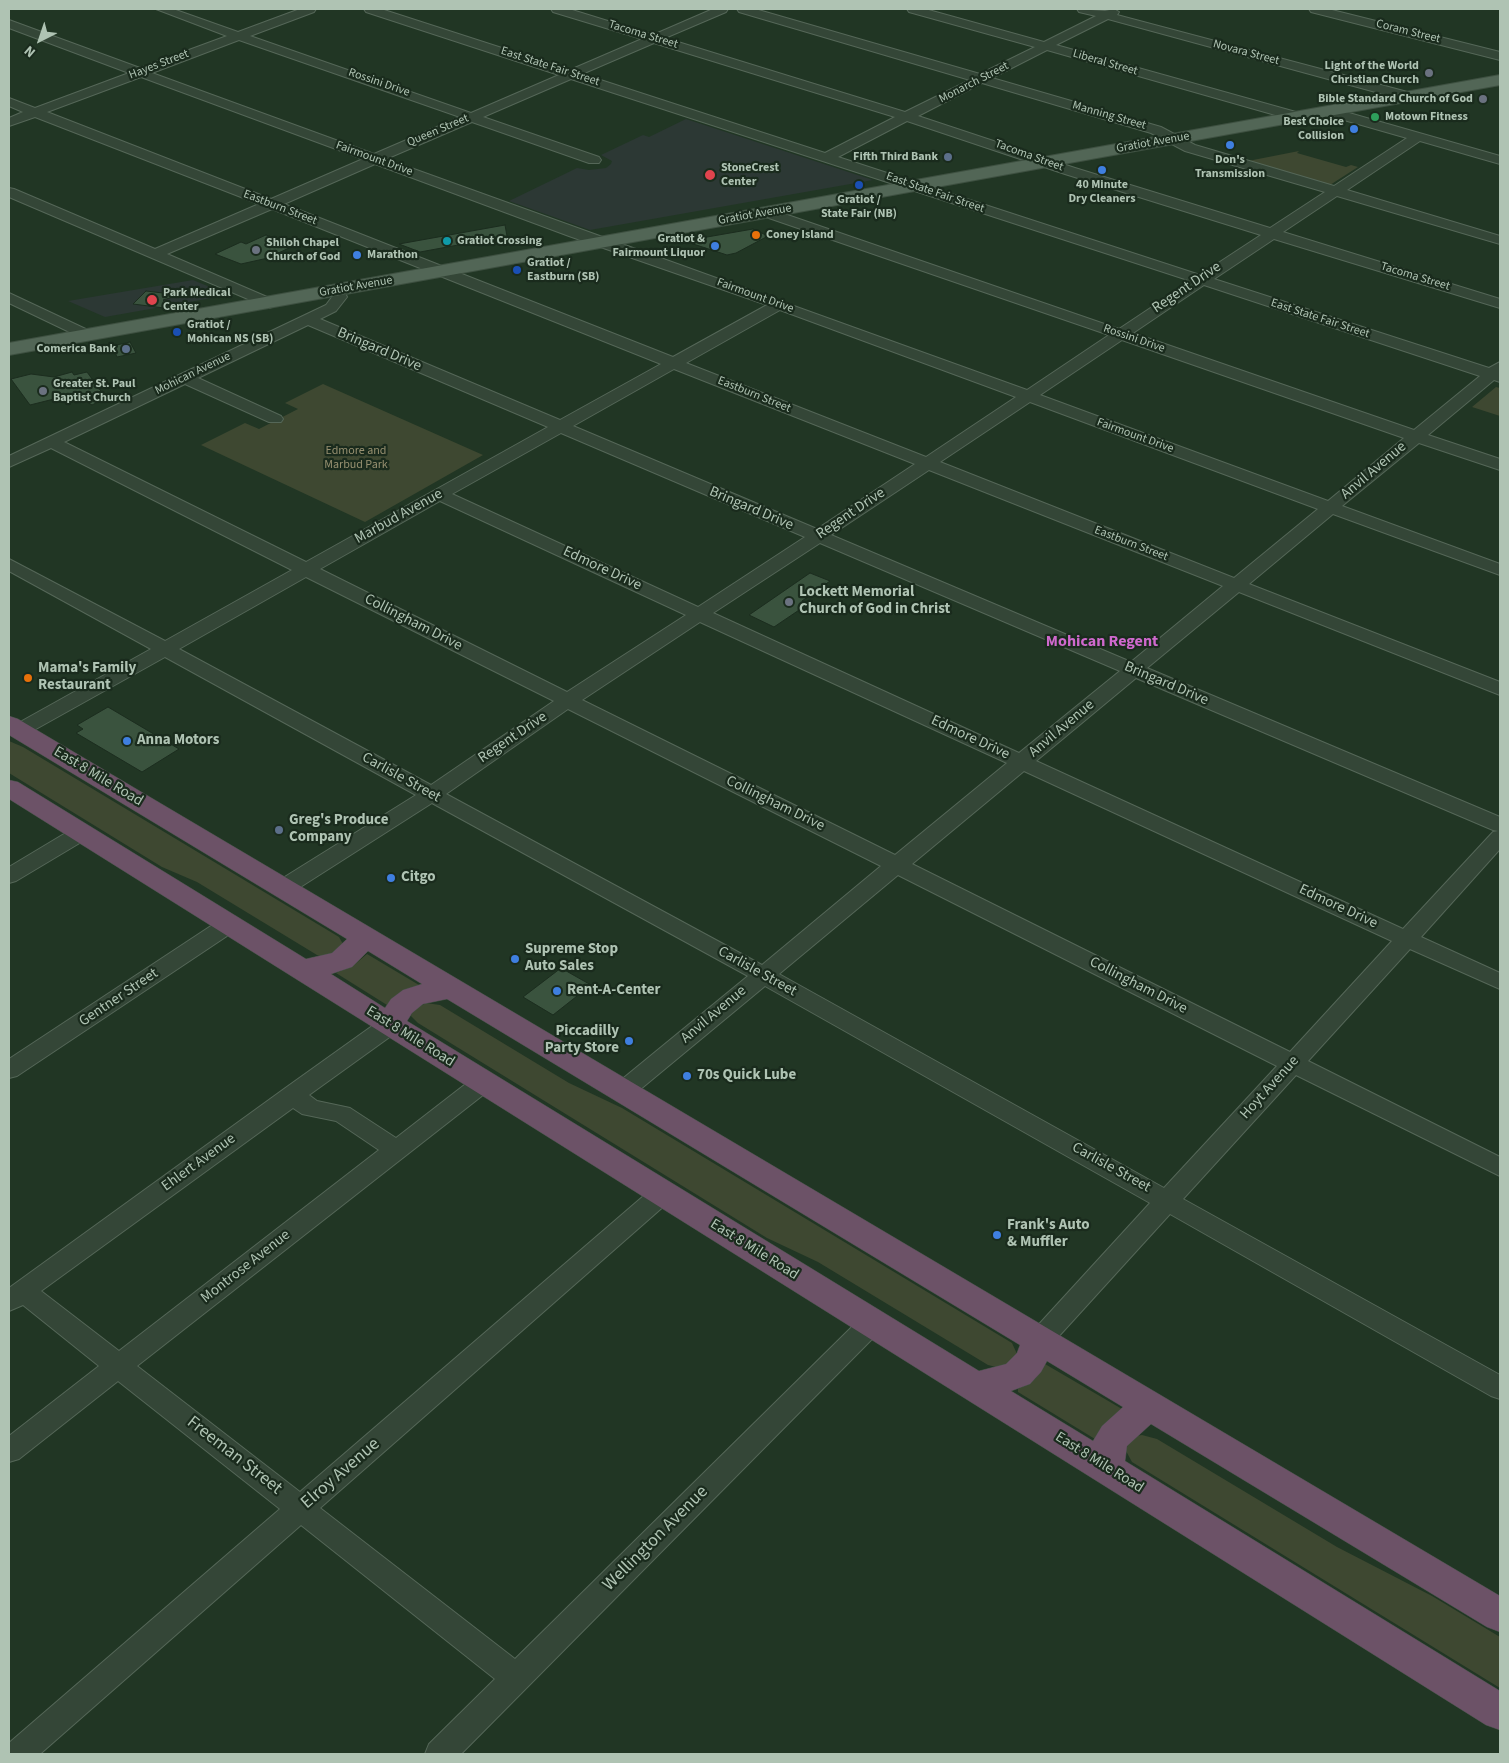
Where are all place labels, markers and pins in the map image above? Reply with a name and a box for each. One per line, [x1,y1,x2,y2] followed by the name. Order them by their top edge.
[1325,59,1419,87] place label: Light of the World Christian Church
[1423,67,1435,79] marker: Light of the World Christian Church
[1318,92,1473,106] place label: Bible Standard Church of God
[1477,93,1489,105] marker: Bible Standard Church of God
[1385,110,1468,124] place label: Motown Fitness
[1369,111,1381,123] marker: Motown Fitness
[1283,115,1344,143] place label: Best Choice Collision
[1348,123,1360,135] marker: Best Choice Collision
[1224,139,1236,151] marker: Don's Transmission
[853,150,938,164] place label: Fifth Third Bank
[942,151,954,163] marker: Fifth Third Bank
[1195,153,1265,181] place label: Don's Transmission
[721,161,779,189] place label: StoneCrest Center
[1096,164,1108,176] marker: 40 Minute Dry Cleaners
[703,168,717,182] marker: StoneCrest Center
[1068,178,1136,206] place label: 40 Minute Dry Cleaners
[853,179,865,191] marker: Gratiot / State Fair (NB)
[821,193,897,221] place label: Gratiot / State Fair (NB)
[766,228,834,242] place label: Coney Island
[750,229,762,241] marker: Coney Island
[612,232,705,260] place label: Gratiot & Fairmount Liquor
[457,234,542,248] place label: Gratiot Crossing
[441,235,453,247] marker: Gratiot Crossing
[266,236,340,264] place label: Shiloh Chapel Church of God
[709,240,721,252] marker: Gratiot & Fairmount Liquor
[250,244,262,256] marker: Shiloh Chapel Church of God
[367,248,418,262] place label: Marathon
[351,249,363,261] marker: Marathon
[527,256,599,284] place label: Gratiot / Eastburn (SB)
[511,264,523,276] marker: Gratiot / Eastburn (SB)
[163,286,231,314] place label: Park Medical Center
[145,293,159,307] marker: Park Medical Center
[187,318,273,346] place label: Gratiot / Mohican NS (SB)
[171,326,183,338] marker: Gratiot / Mohican NS (SB)
[37,342,116,356] place label: Comerica Bank
[120,343,132,355] marker: Comerica Bank
[53,377,135,405] place label: Greater St. Paul Baptist Church
[37,385,49,397] marker: Greater St. Paul Baptist Church
[799,584,950,619] place label: Lockett Memorial Church of God in Christ
[783,596,795,608] marker: Lockett Memorial Church of God in Christ
[38,660,136,695] place label: Mama's Family Restaurant
[22,672,34,684] marker: Mama's Family Restaurant
[137,732,219,750] place label: Anna Motors
[121,735,133,747] marker: Anna Motors
[289,812,388,847] place label: Greg's Produce Company
[273,824,285,836] marker: Greg's Produce Company
[401,869,436,887] place label: Citgo
[385,872,397,884] marker: Citgo
[525,941,618,976] place label: Supreme Stop Auto Sales
[509,953,521,965] marker: Supreme Stop Auto Sales
[567,982,660,1000] place label: Rent-A-Center
[551,985,563,997] marker: Rent-A-Center
[545,1023,619,1058] place label: Piccadilly Party Store
[623,1035,635,1047] marker: Piccadilly Party Store
[697,1067,796,1085] place label: 70s Quick Lube
[681,1070,693,1082] marker: 70s Quick Lube
[1007,1217,1090,1252] place label: Frank's Auto & Muffler
[991,1229,1003,1241] marker: Frank's Auto & Muffler

